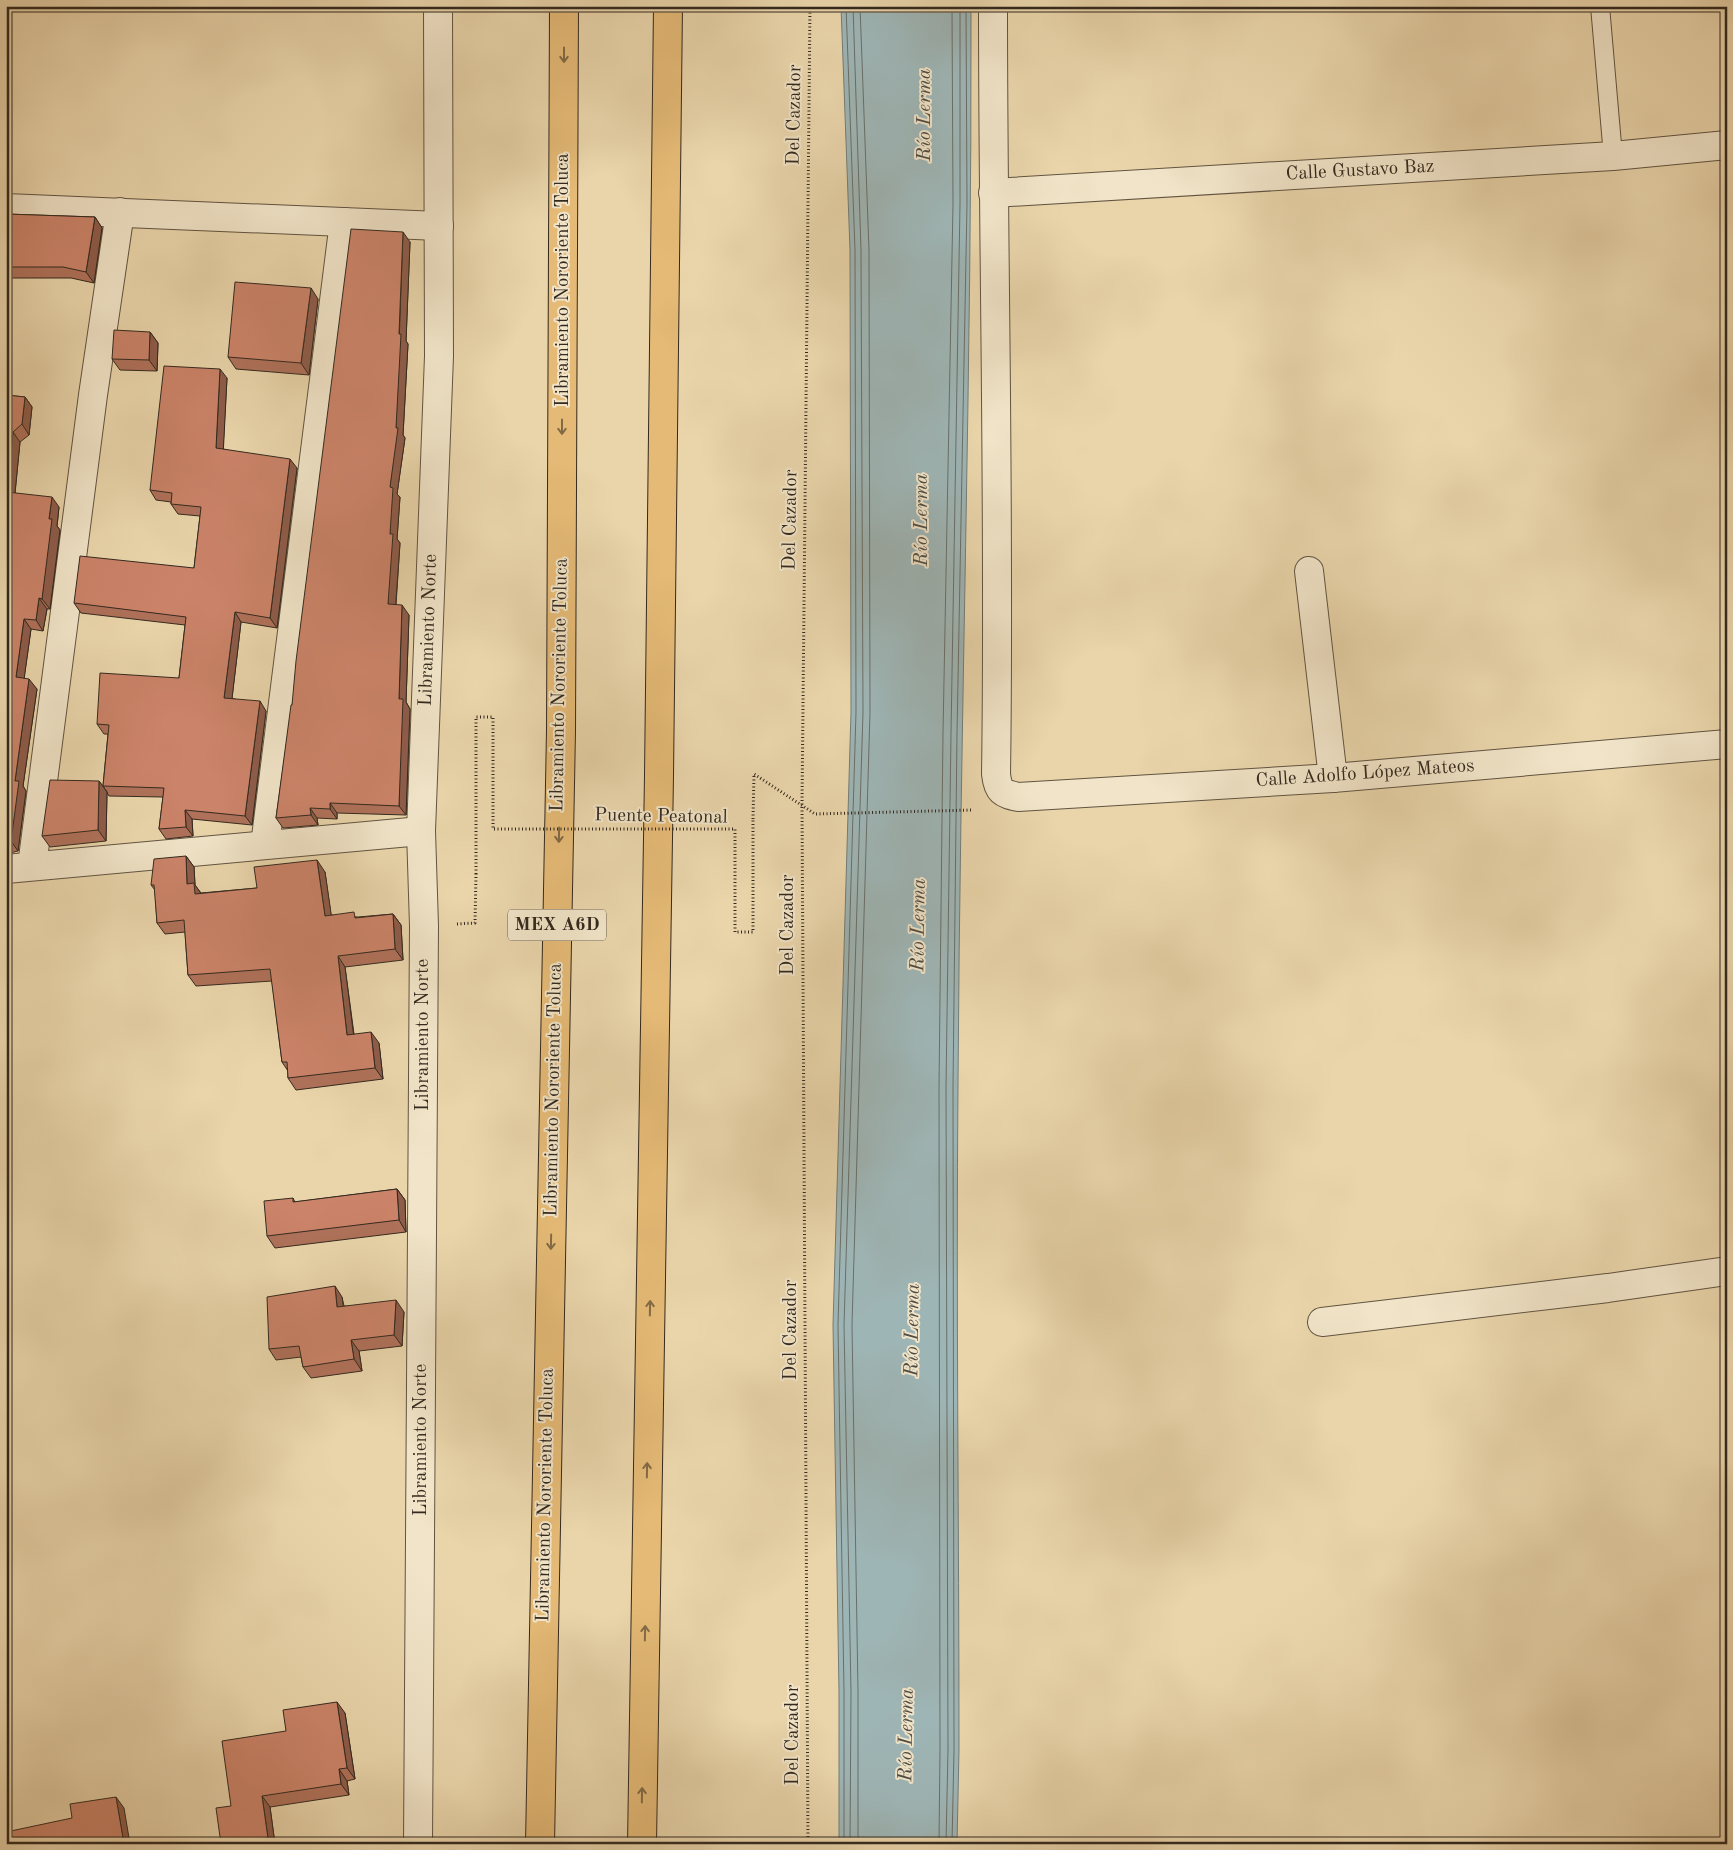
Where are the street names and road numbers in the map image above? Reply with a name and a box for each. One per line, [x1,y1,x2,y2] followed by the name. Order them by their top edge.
[785,64,805,166] street label: Del Cazador
[554,152,573,407] street label: Libramiento Nororiente Toluca
[1285,158,1435,184] street label: Calle Gustavo Baz
[781,469,801,571] street label: Del Cazador
[417,553,441,707] street label: Libramiento Norte
[548,557,572,812] street label: Libramiento Nororiente Toluca
[1255,757,1475,791] street label: Calle Adolfo López Mateos
[594,806,728,828] street label: Puente Peatonal
[779,874,798,976] street label: Del Cazador
[508,910,606,940] road number: MEX A6D
[414,959,433,1111] street label: Libramiento Norte
[542,962,566,1217] street label: Libramiento Nororiente Toluca
[782,1279,801,1381] street label: Del Cazador
[412,1364,431,1516] street label: Libramiento Norte
[534,1367,558,1622] street label: Libramiento Nororiente Toluca
[784,1684,803,1786] street label: Del Cazador

